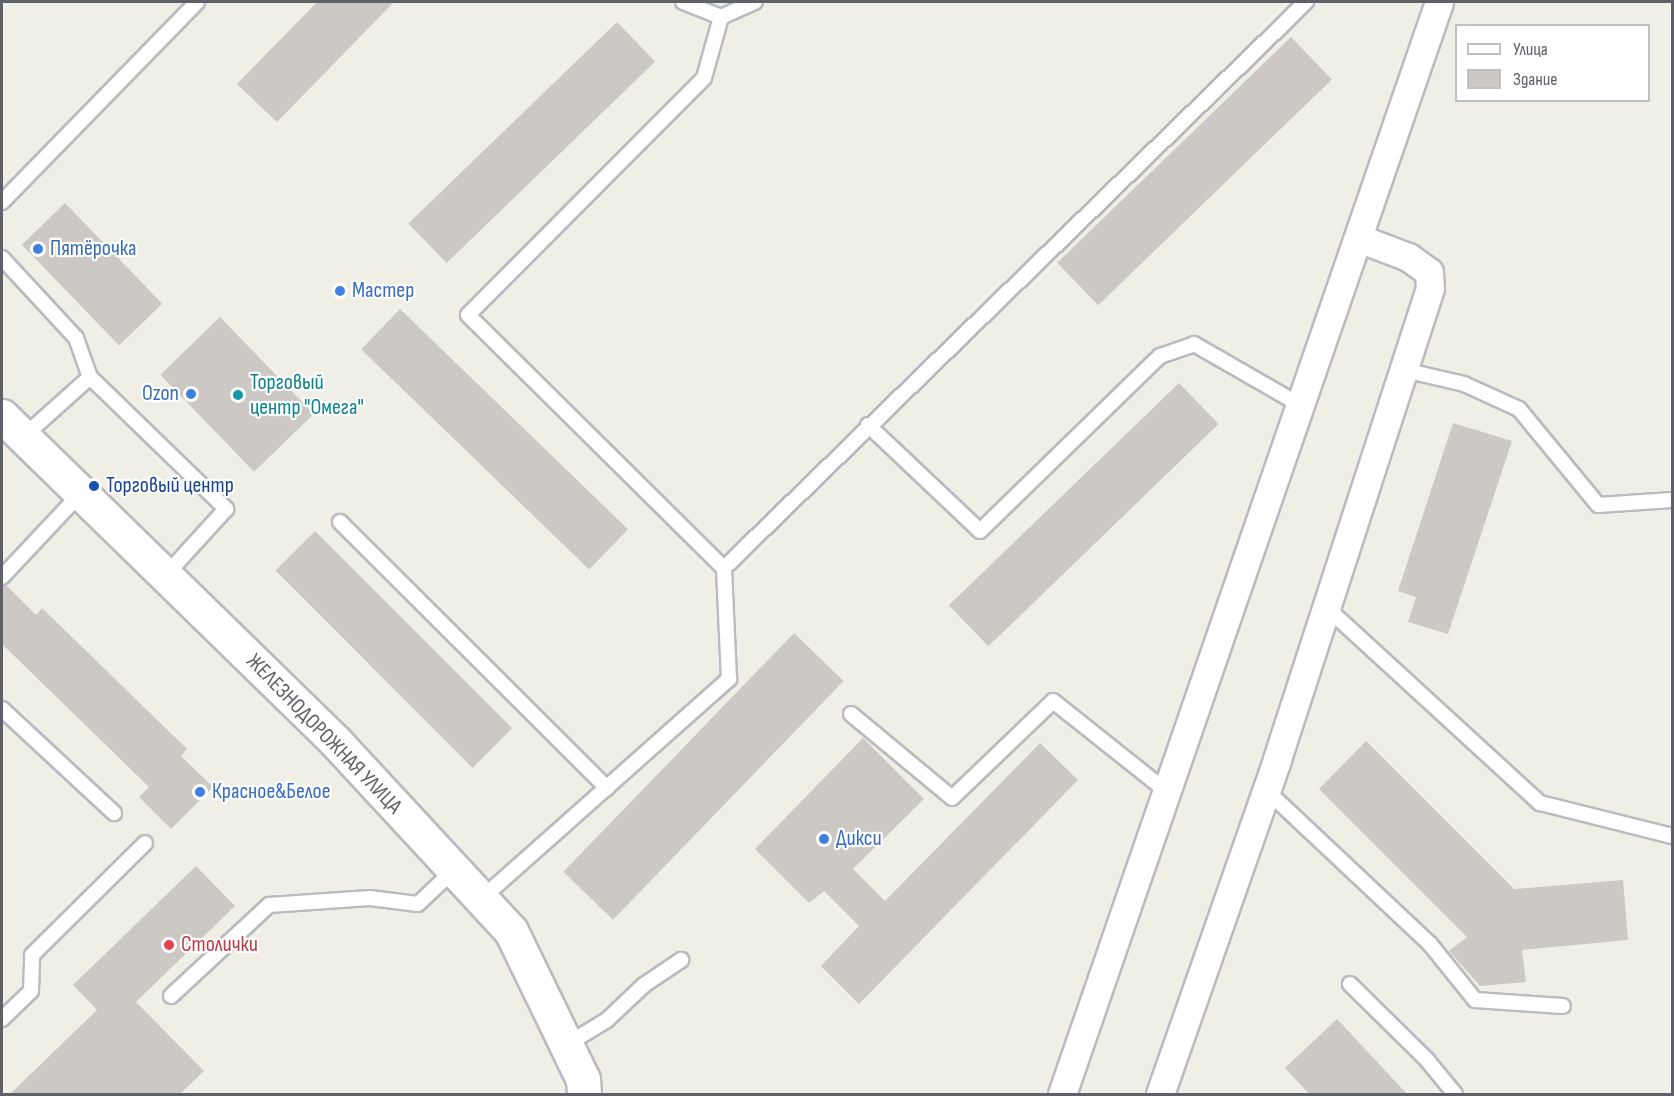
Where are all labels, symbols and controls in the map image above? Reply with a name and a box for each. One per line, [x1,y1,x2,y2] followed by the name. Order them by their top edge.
[1455,24,1650,102] legend
[1513,39,1548,60] text: Улица
[1513,69,1558,90] text: Здание
[50,236,137,262] place label: Пятёрочка
[31,242,45,256] marker: Пятёрочка
[352,278,414,304] place label: Мастер
[333,284,347,298] marker: Мастер
[250,369,364,420] place label: Торговый центр "Омега"
[142,381,179,407] place label: Ozon
[184,387,198,401] marker: Ozon
[231,388,245,402] marker: Торговый центр "Омега"
[106,473,234,499] place label: Торговый центр
[87,479,101,493] marker: Торговый центр
[241,648,407,820] street label: ЖЕЛЕЗНОДОРОЖНАЯ УЛИЦА
[212,779,331,805] place label: Красное&Белое
[193,785,207,799] marker: Красное&Белое
[836,826,882,852] place label: Дикси
[817,832,831,846] marker: Дикси
[181,932,258,958] place label: Столички
[162,938,176,952] marker: Столички

